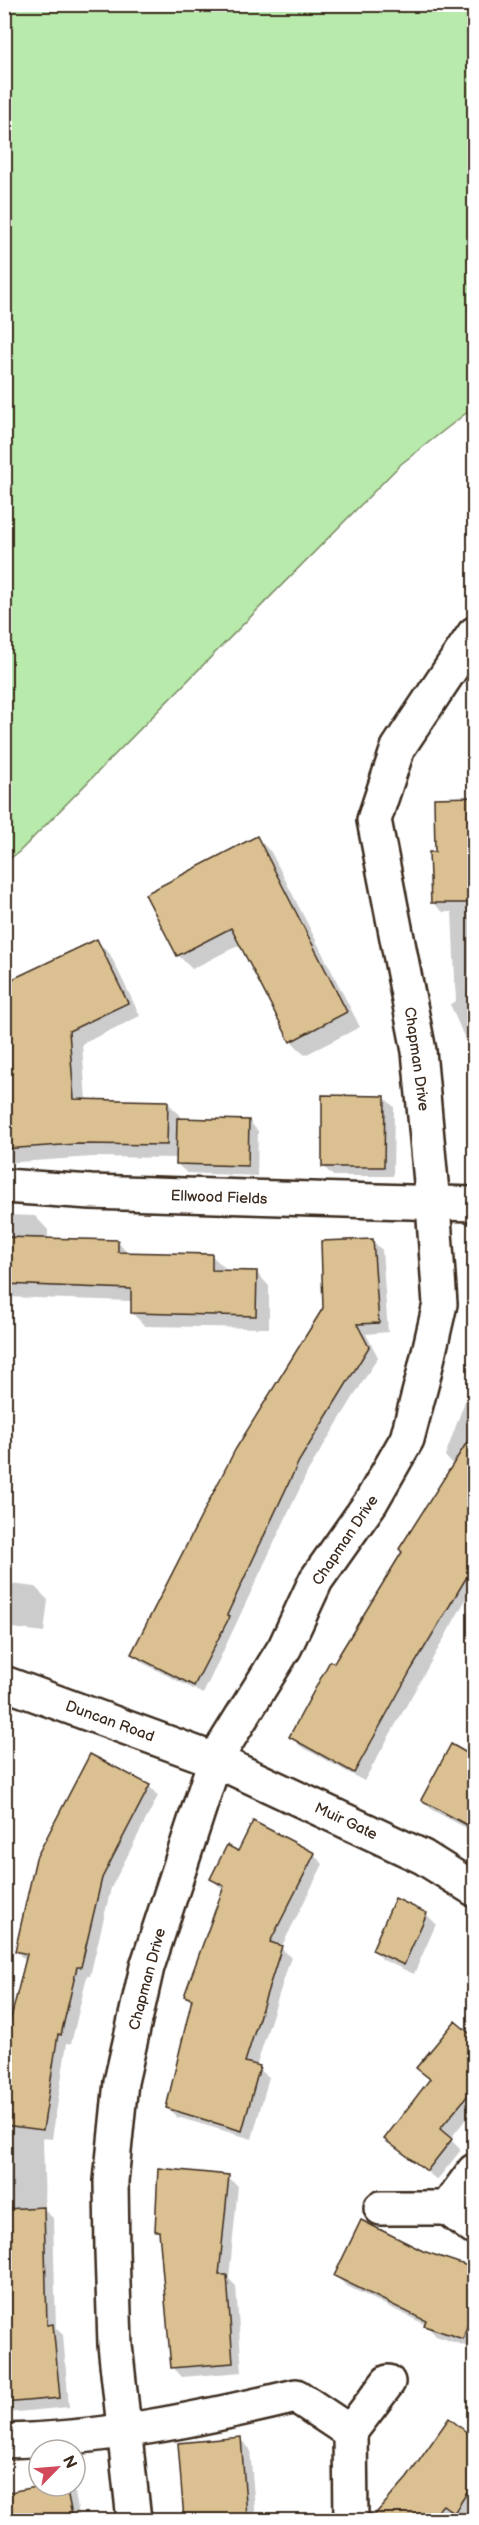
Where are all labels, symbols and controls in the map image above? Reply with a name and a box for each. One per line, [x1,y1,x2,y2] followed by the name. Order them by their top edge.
[400,1006,433,1112] street label: Chapman Drive
[170,1186,268,1209] street label: Ellwood Fields
[308,1491,383,1589] street label: Chapman Drive
[63,1697,157,1746] street label: Duncan Road
[311,1799,380,1844] street label: Muir Gate
[125,1926,170,2032] street label: Chapman Drive
[27,2438,87,2498] north arrow
[58,2453,80,2472] text: N

